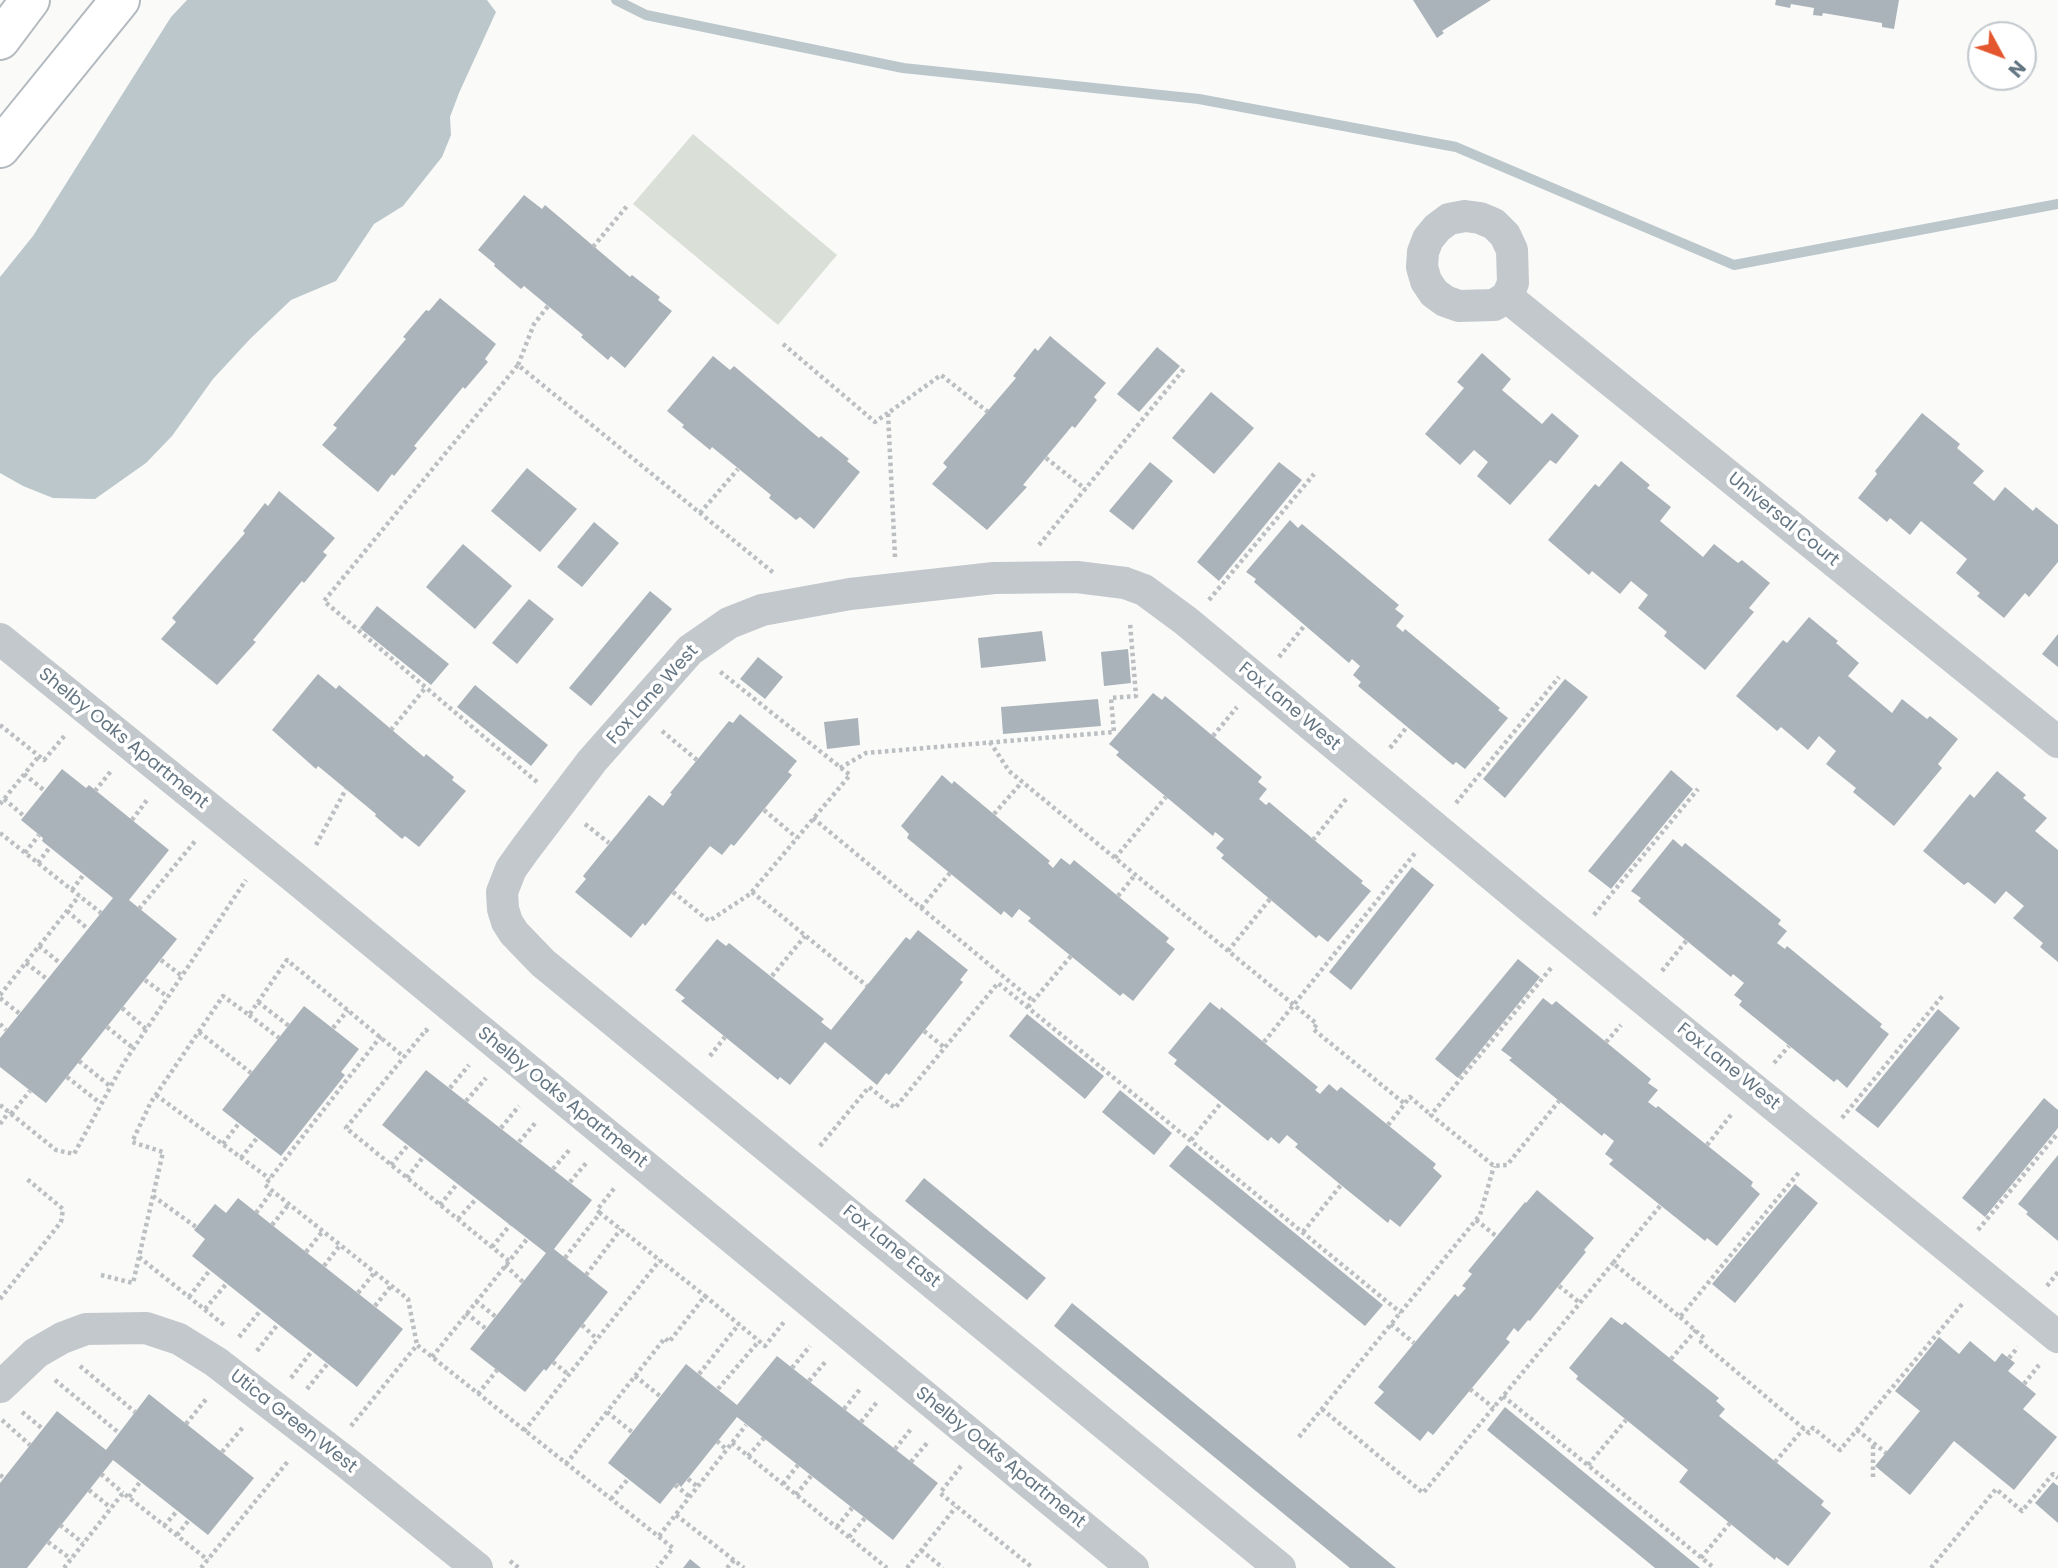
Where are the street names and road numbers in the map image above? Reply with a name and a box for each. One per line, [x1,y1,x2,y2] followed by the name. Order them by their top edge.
[1723,468,1843,572] street label: Universal Court
[603,641,703,749] street label: Fox Lane West
[1234,658,1344,756] street label: Fox Lane West
[34,664,212,814] street label: Shelby Oaks Apartment
[1672,1019,1784,1115] street label: Fox Lane West
[473,1023,651,1173] street label: Shelby Oaks Apartment
[838,1201,944,1293] street label: Fox Lane East
[225,1366,361,1478] street label: Utica Green West
[911,1383,1089,1533] street label: Shelby Oaks Apartment

